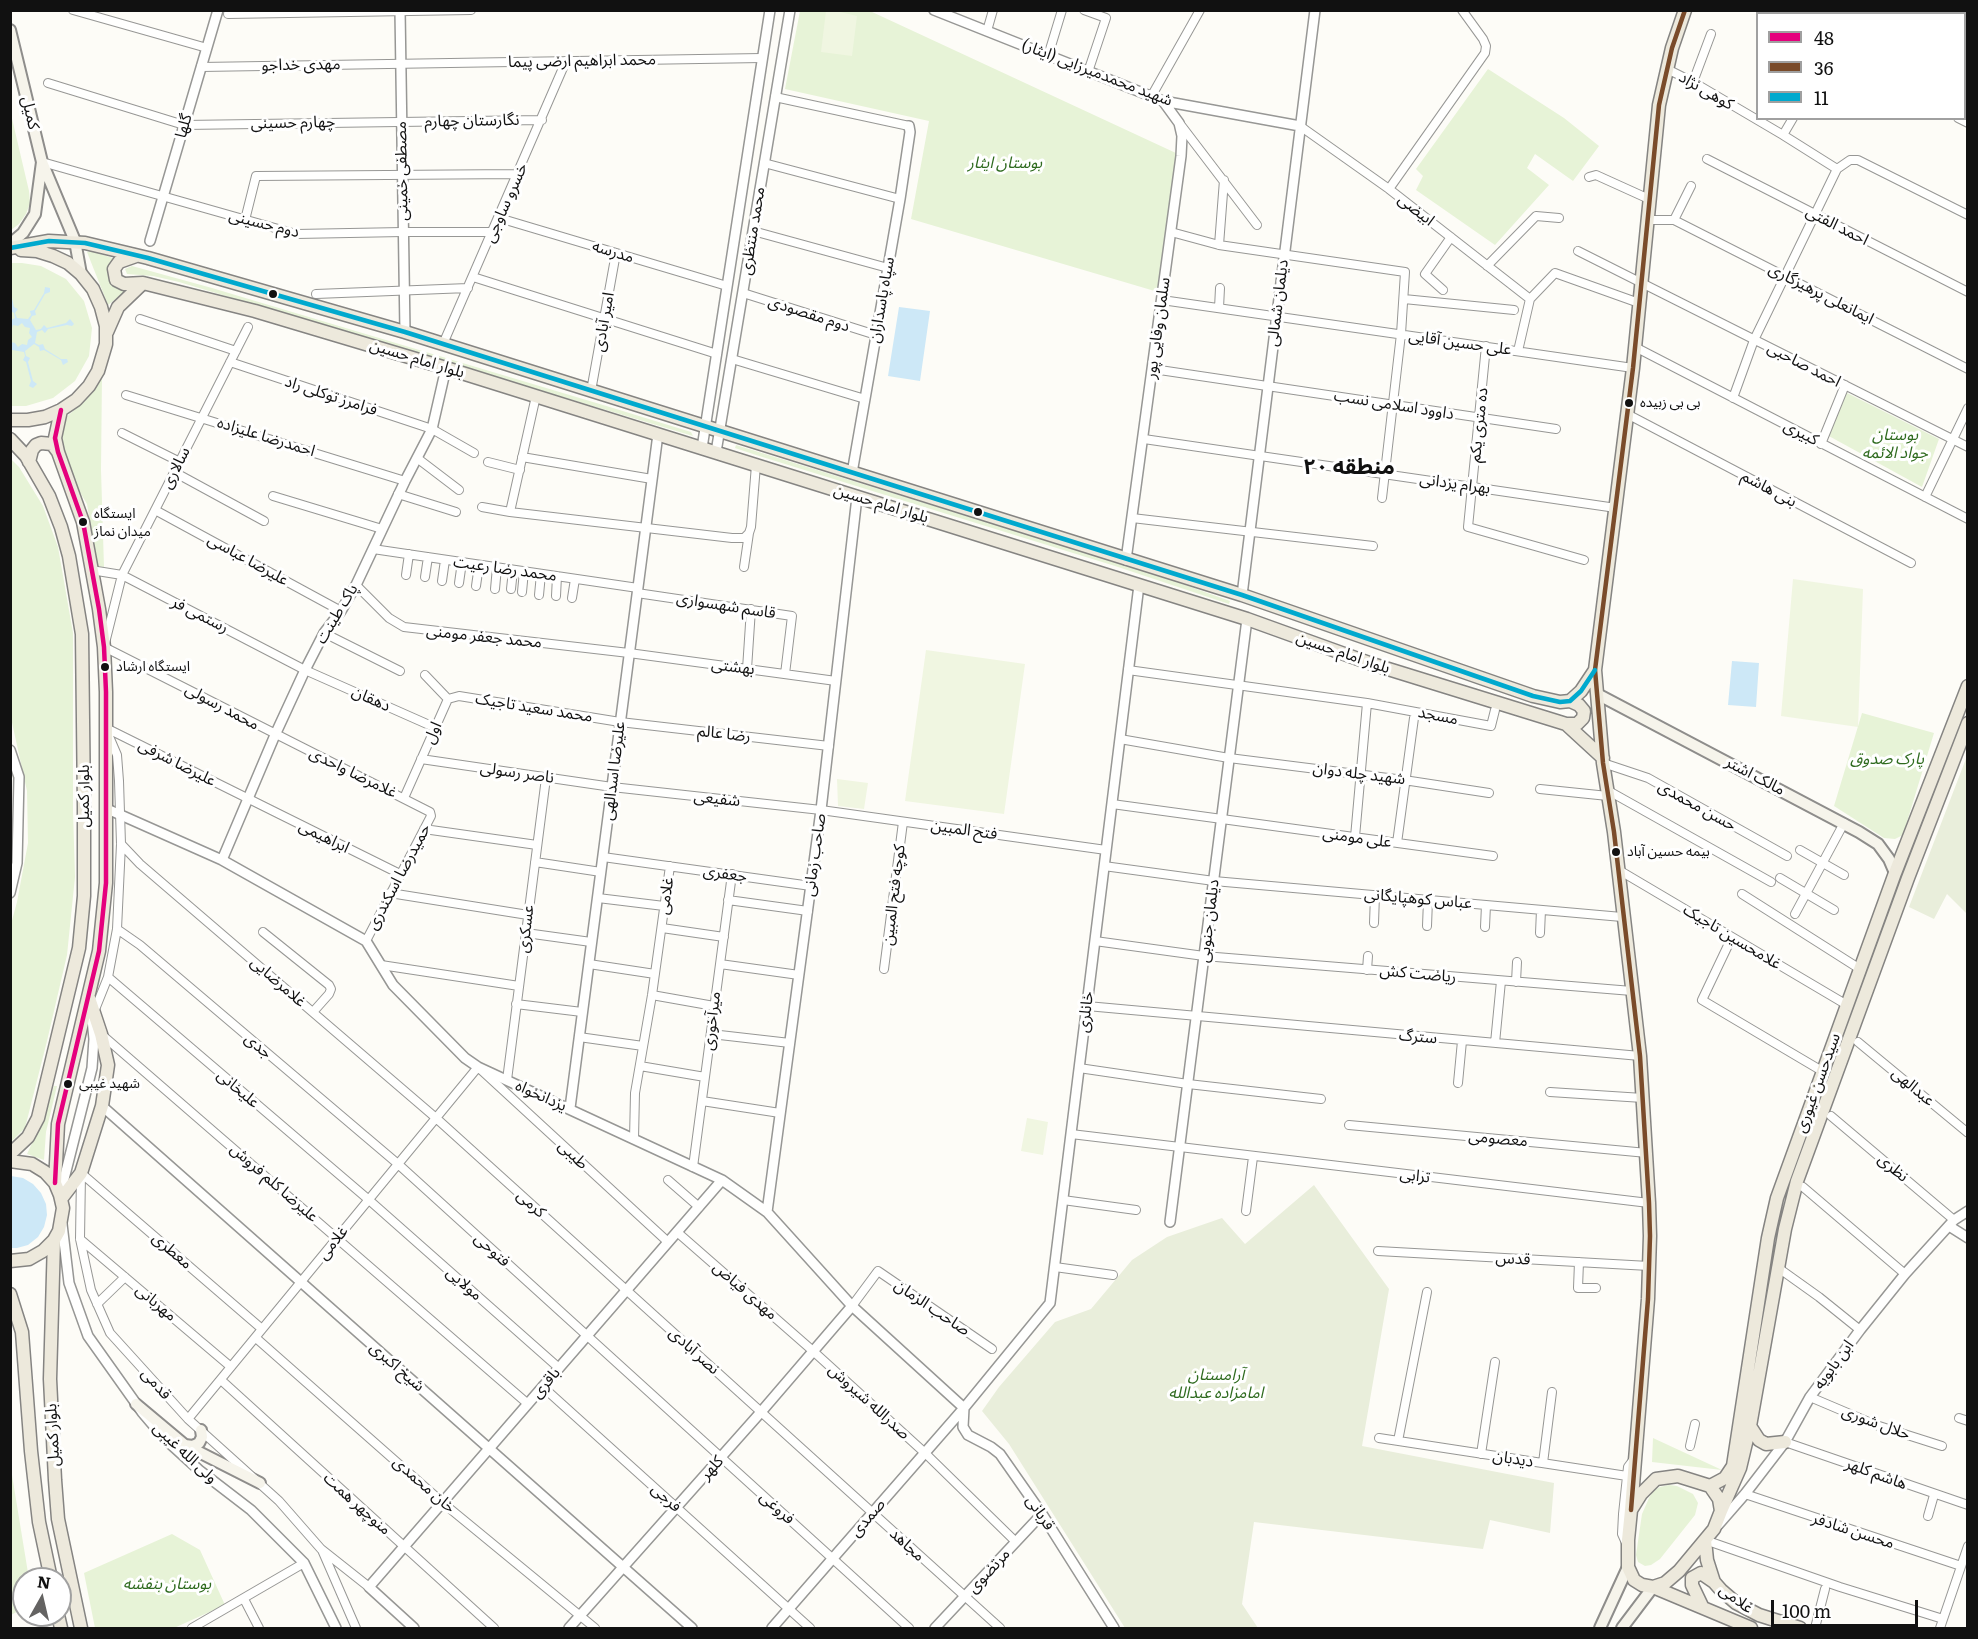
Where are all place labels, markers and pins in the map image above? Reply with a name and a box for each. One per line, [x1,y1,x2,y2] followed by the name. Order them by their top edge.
[267,288,279,300] unlabelled marker
[1640,395,1701,411] place label: بی بی زبیده
[1623,397,1635,409] marker: بی بی زبیده
[94,506,151,538] place label: ایستگاه میدان نماز
[972,506,984,518] unlabelled marker
[77,516,89,528] marker: ایستگاه میدان نماز
[116,659,190,675] place label: ایستگاه ارشاد
[99,661,111,673] marker: ایستگاه ارشاد
[1627,844,1710,860] place label: بیمه حسین آباد
[1610,846,1622,858] marker: بیمه حسین آباد
[79,1076,140,1092] place label: شهید غیبی
[62,1078,74,1090] marker: شهید غیبی

